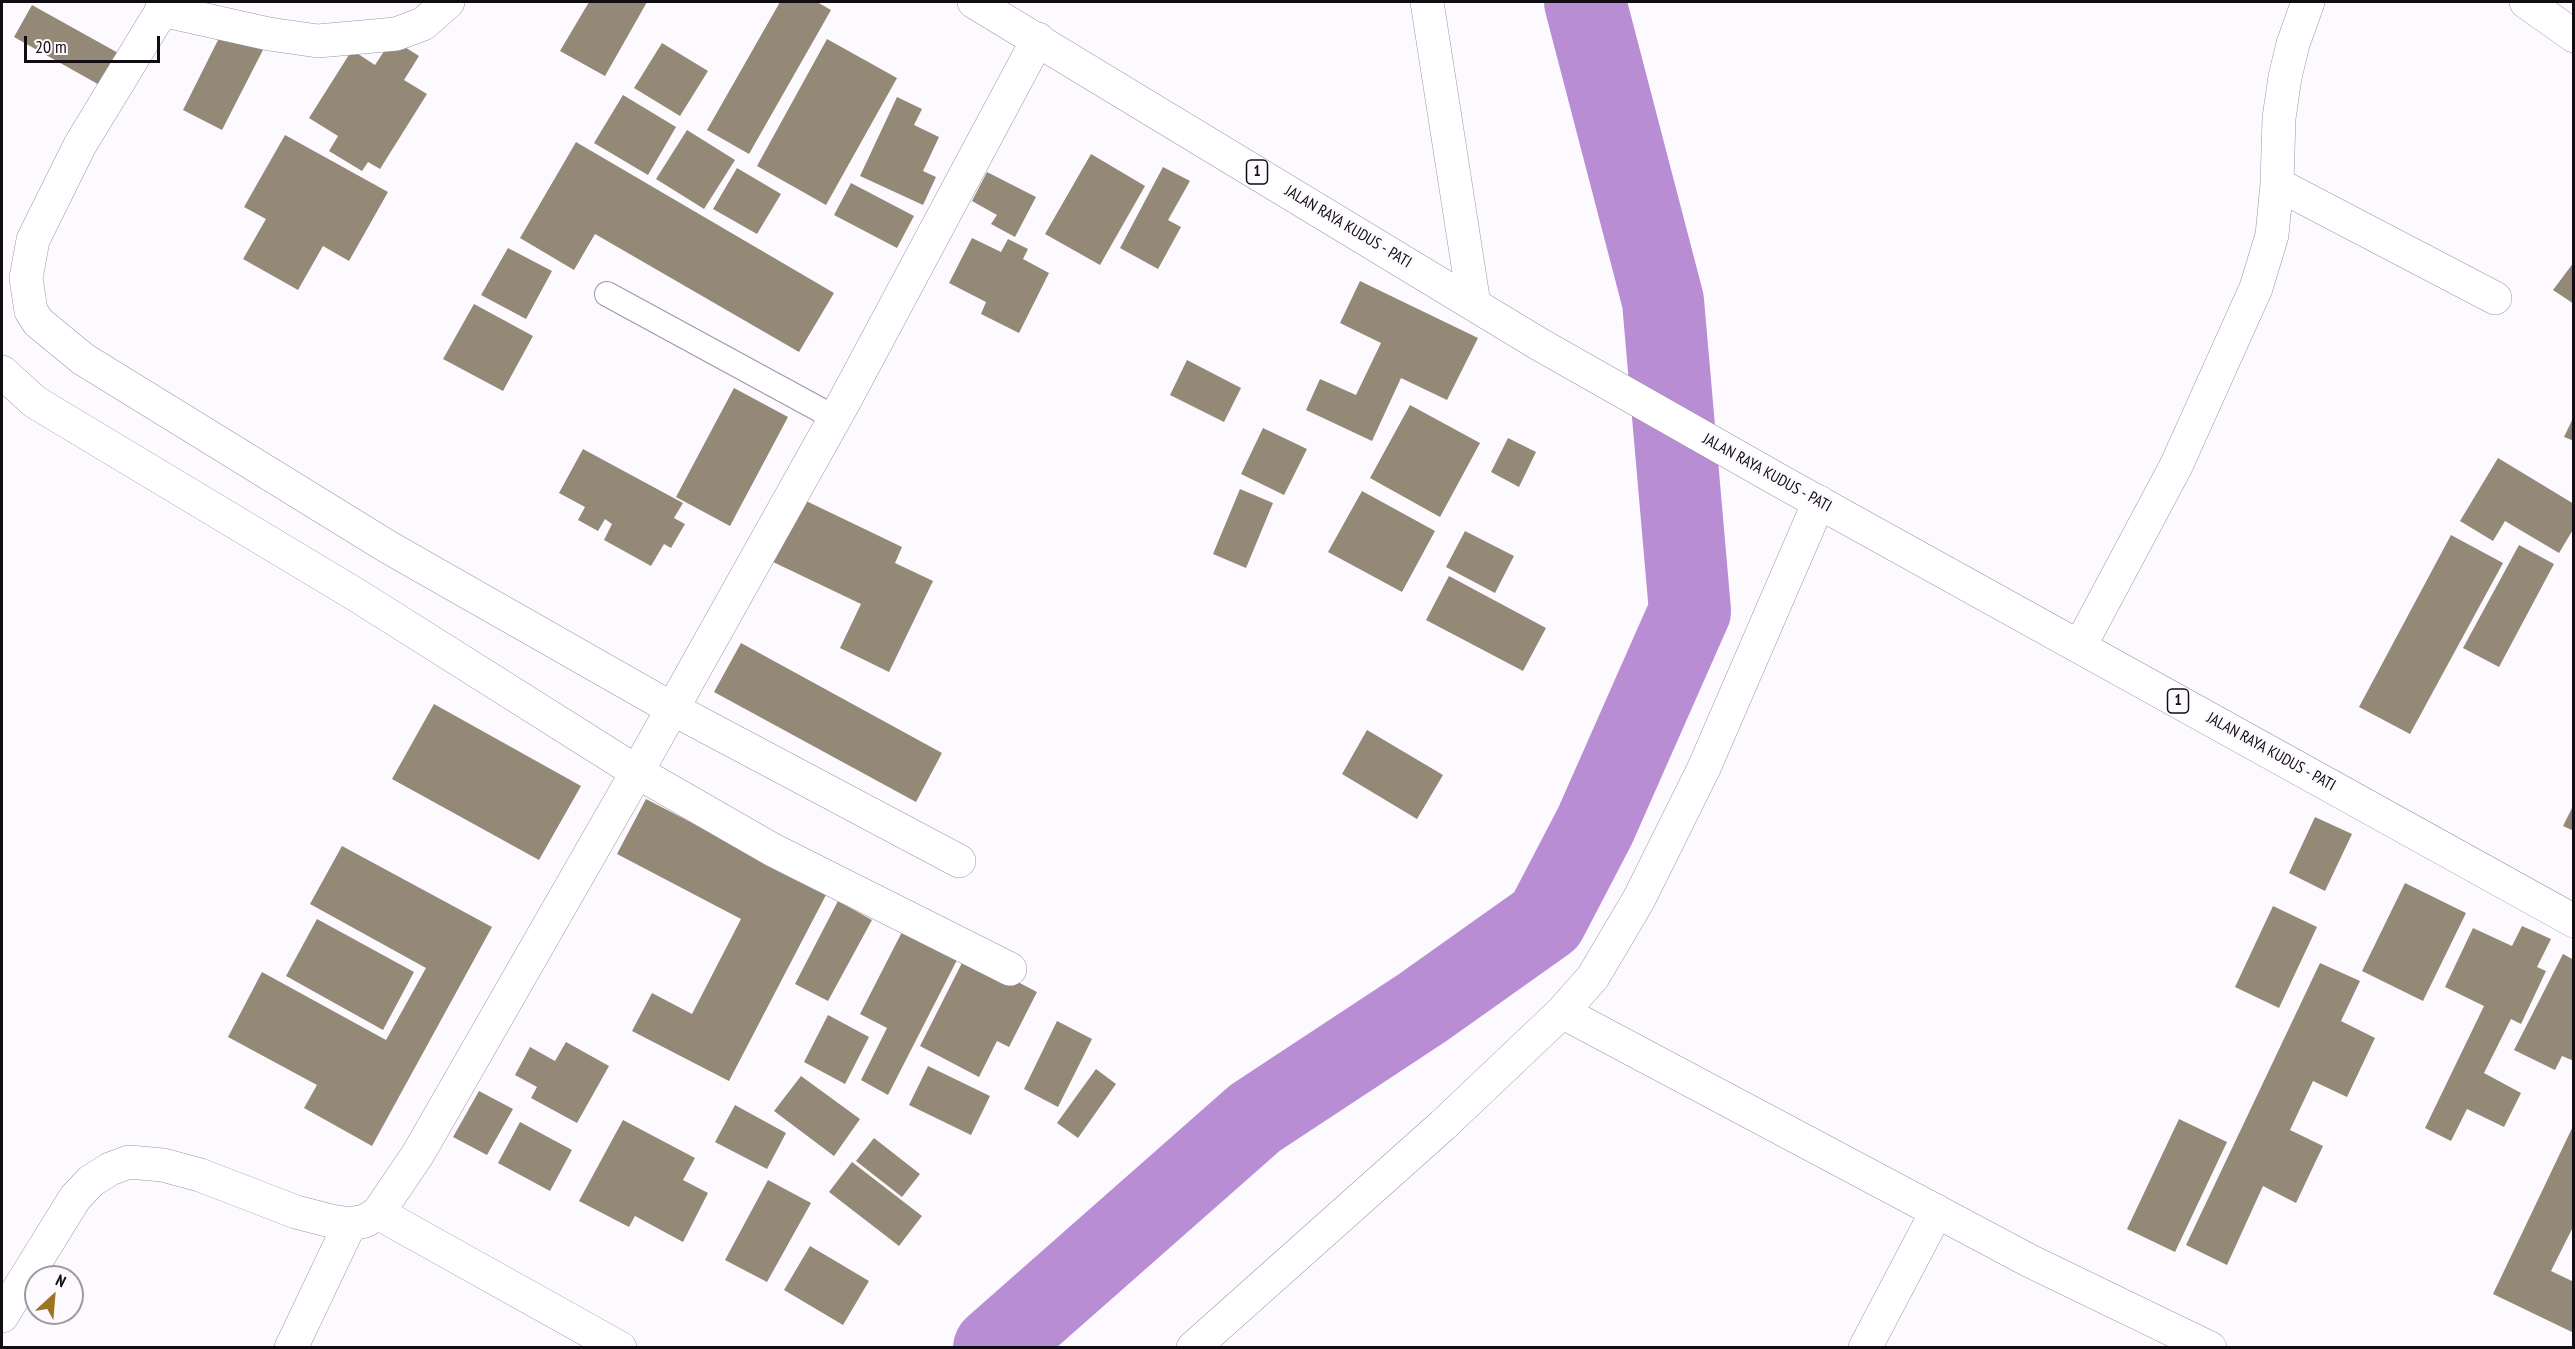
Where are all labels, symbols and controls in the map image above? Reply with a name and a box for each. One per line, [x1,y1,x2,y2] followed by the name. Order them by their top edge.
[27,24,164,62] scale bar
[35,35,67,58] text: 20 m
[1246,160,1268,184] road number: 1
[1281,182,1415,272] street label: JALAN RAYA KUDUS - PATI
[1699,430,1835,516] street label: JALAN RAYA KUDUS - PATI
[2168,689,2188,713] road number: 1
[2203,709,2339,795] street label: JALAN RAYA KUDUS - PATI
[24,1265,84,1325] north arrow
[53,1270,69,1291] text: N

